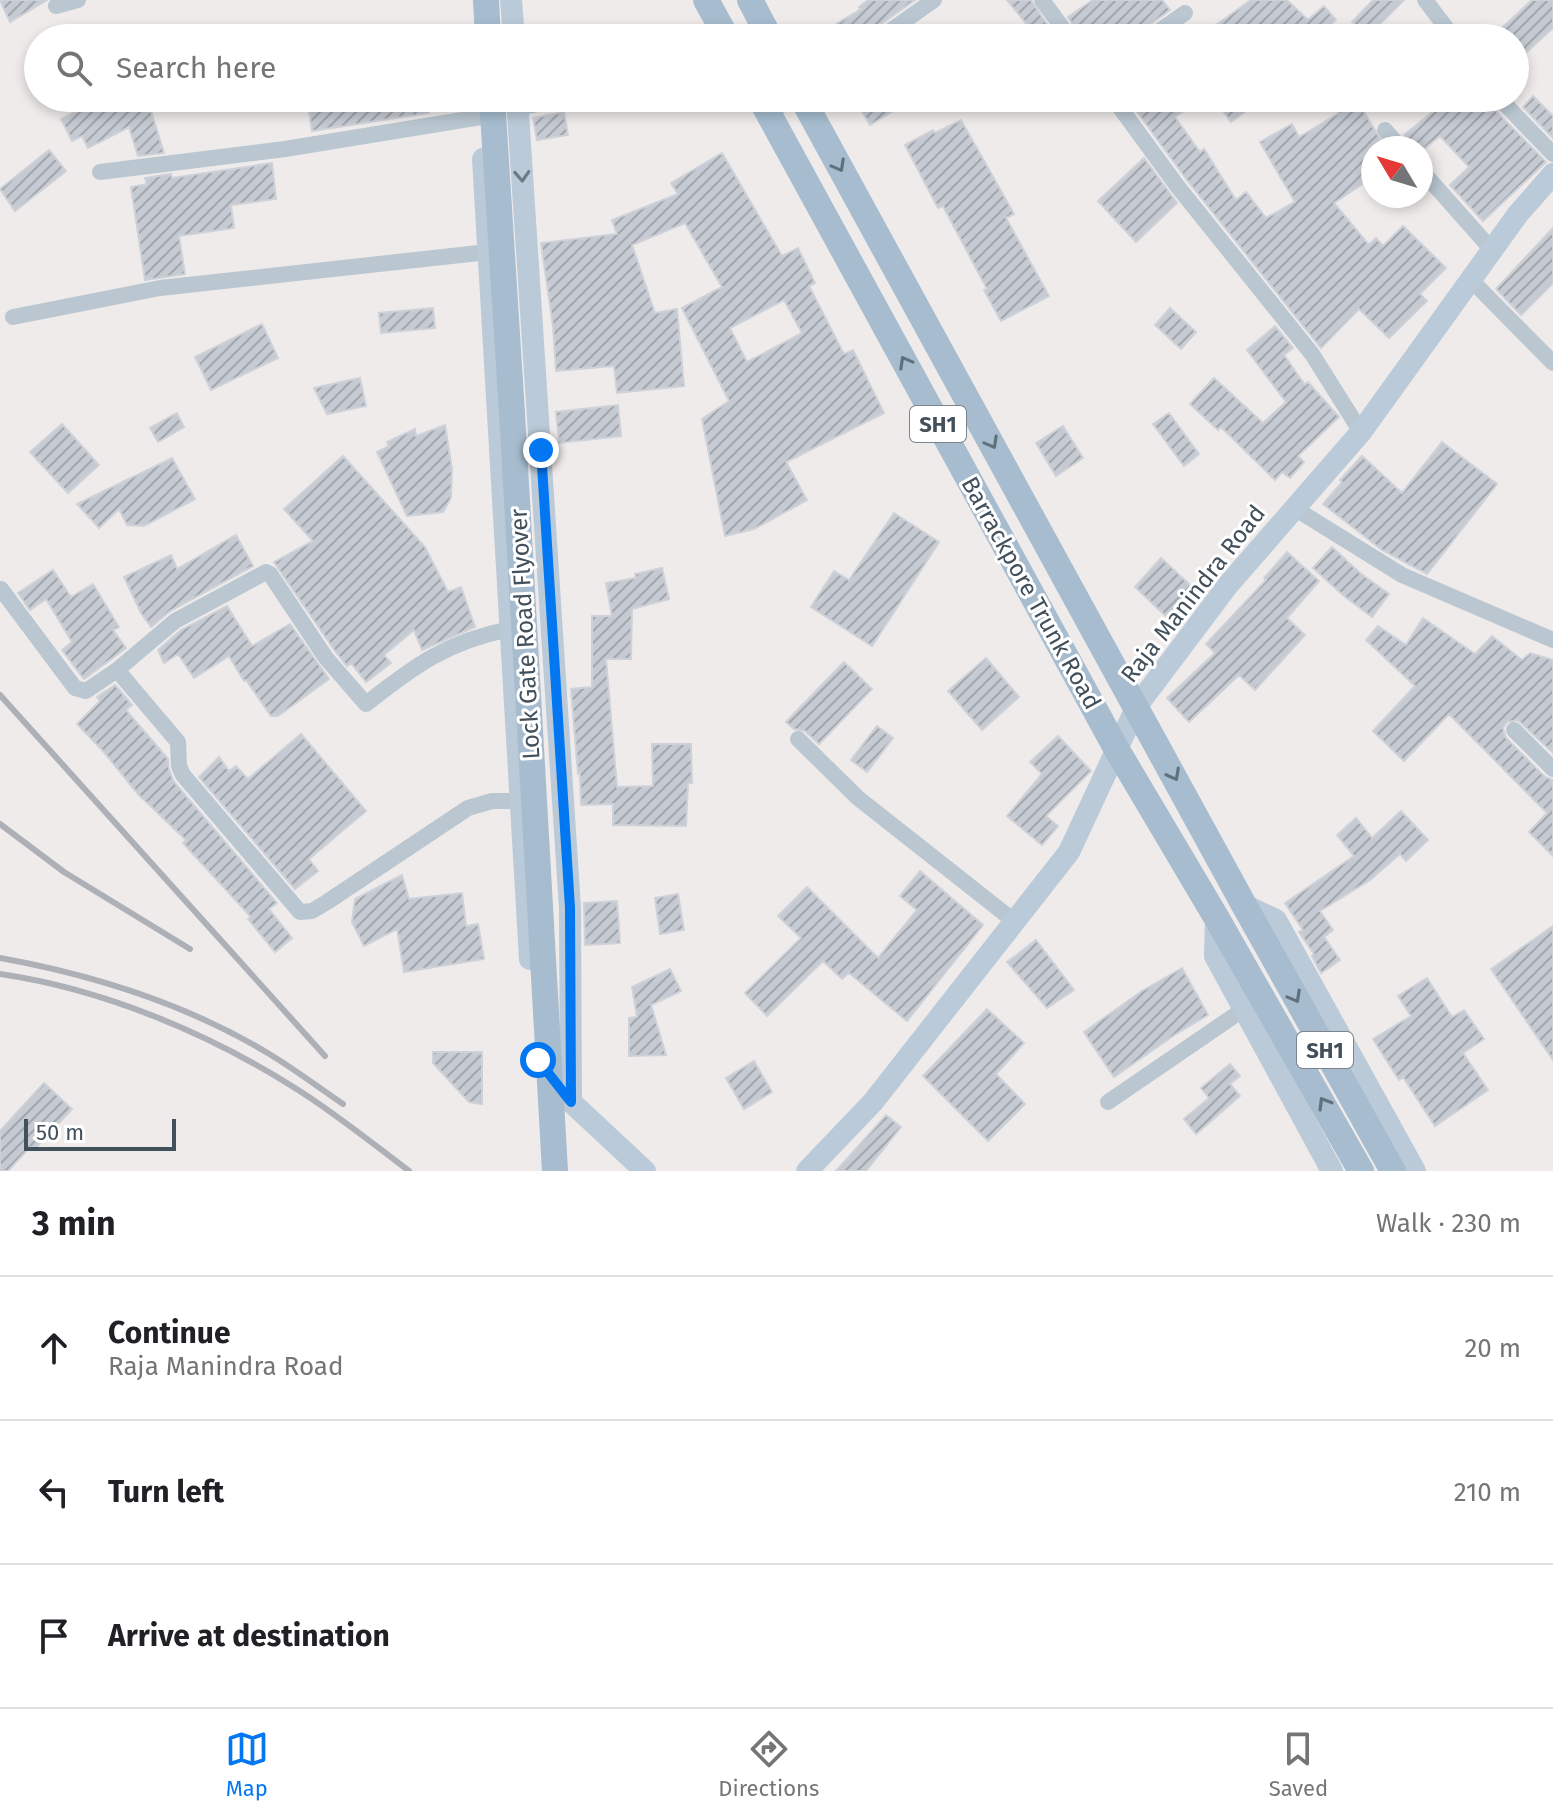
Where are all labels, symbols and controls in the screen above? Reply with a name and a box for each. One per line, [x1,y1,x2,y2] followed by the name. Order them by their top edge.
[24,24,1529,112] search box
[52,46,96,90] icon: search
[116,50,276,86] text: Search here
[1361,136,1433,208] north arrow
[830,158,845,173] one-way arrow
[513,170,530,183] one-way arrow
[899,356,914,371] one-way arrow
[910,406,966,442] road number: SH1
[523,432,559,468] route end
[982,434,998,449] one-way arrow
[955,472,1107,714] street label: Barrackpore Trunk Road
[1115,500,1271,688] street label: Raja Manindra Road
[504,507,546,760] street label: Lock Gate Road Flyover
[1164,767,1179,781] one-way arrow
[1285,988,1301,1002] one-way arrow
[1297,1032,1353,1068] road number: SH1
[520,1042,556,1078] route start
[1318,1097,1333,1112] one-way arrow
[24,1115,176,1151] scale bar
[36,1119,84,1146] text: 50 m
[32,1203,116,1244] text: 3 min
[1376,1208,1521,1239] text: Walk · 230 m
[108,1315,231,1351] text: Continue
[32,1326,76,1370] icon: ahead
[1464,1333,1521,1364] text: 20 m
[108,1351,344,1382] text: Raja Manindra Road
[32,1470,76,1514] icon: left
[108,1474,224,1510] text: Turn left
[1454,1477,1521,1508] text: 210 m
[32,1614,76,1658] icon: arrive
[108,1618,390,1654] text: Arrive at destination
[225,1727,269,1802] tab: Map
[718,1727,819,1802] tab: Directions
[1269,1727,1328,1802] tab: Saved

